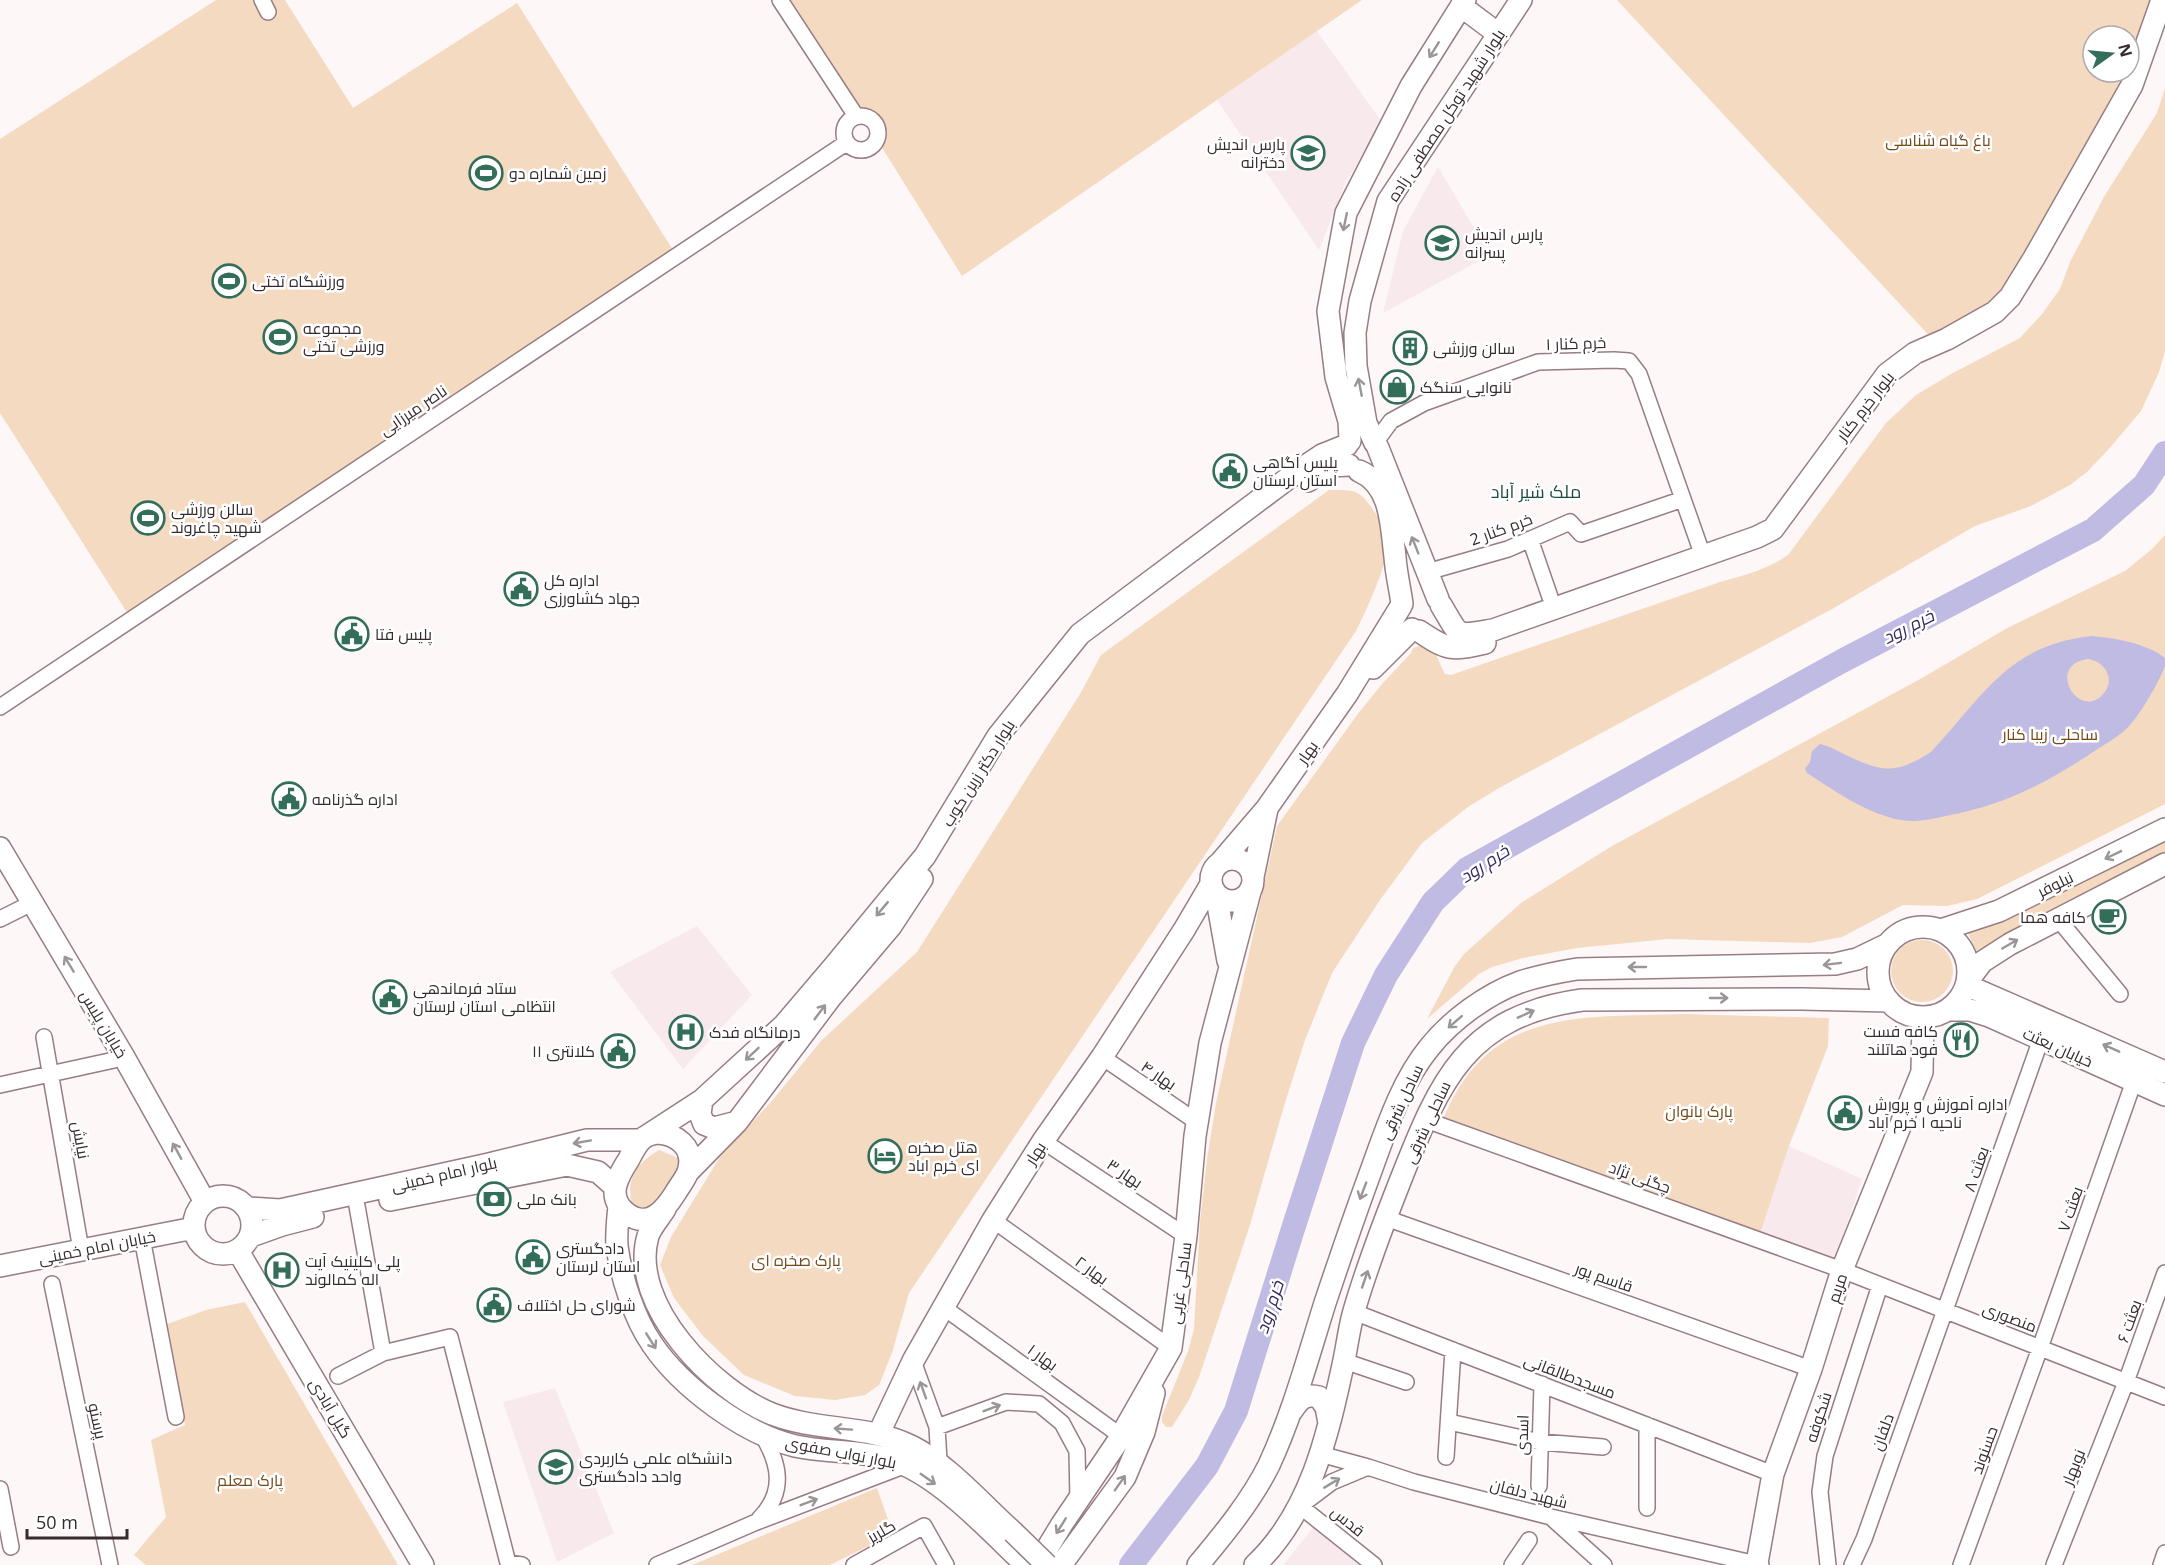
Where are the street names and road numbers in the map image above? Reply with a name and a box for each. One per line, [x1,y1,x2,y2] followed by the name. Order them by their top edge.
[1382,25,1510,205] street label: بلوار شهید توکل مصطفی زاده
[1545,331,1607,356] street label: خرم کنار ۱
[1830,367,1900,447] street label: بلوار خرم کنار
[375,379,451,441] street label: ناصر میرزایی
[1467,508,1536,551] street label: خرم کنار 2
[936,715,1020,831] street label: بلوار دکتر زرین کوب
[1291,736,1323,769] street label: بهار
[2032,866,2077,903] street label: نیلوفر
[74,986,133,1063] street label: خیابان پلیس
[2020,1022,2096,1072] street label: خیابان بعثت
[1137,1055,1181,1095] street label: بهار ۴
[1374,1061,1428,1143] street label: ساحل شرقی
[1398,1077,1456,1167] street label: ساحلی شرقی
[67,1119,95,1161] street label: نیایش
[1019,1137,1051,1170] street label: بهار
[1958,1143,1994,1195] street label: بعثت ۸
[389,1151,499,1198] street label: بلوار امام خمینی
[1103,1153,1147,1193] street label: بهار ۳
[1606,1156,1674,1199] street label: چگنی نژاد
[2052,1183,2088,1235] street label: بعثت ۷
[37,1225,158,1270] street label: خیابان امام خمینی
[1163,1241,1197,1325] street label: ساحلی غربی
[1071,1250,1113,1290] street label: بهار ۲
[1571,1256,1636,1298] street label: قاسم پور
[1822,1270,1853,1306] street label: مریم
[1980,1297,2040,1337] street label: منصوری
[2111,1297,2147,1345] street label: بعثت ۶
[1023,1338,1063,1376] street label: بهار ۱
[1521,1348,1619,1404] street label: مسجدطالقانی
[305,1374,357,1442] street label: گیل آبادی
[1800,1389,1836,1445] street label: شکوفه
[82,1401,113,1442] street label: پرستو
[1865,1411,1899,1453] street label: دلفان
[1510,1414,1534,1456] street label: اسدی
[1965,1423,2003,1477] street label: حسنوند
[784,1430,898,1474] street label: بلوار نواب صفوی
[2055,1446,2090,1489] street label: نوبهار
[1488,1473,1570,1513] street label: شهید دلفان
[1326,1501,1370,1541] street label: قدس
[862,1514,899,1548] street label: گلریز

